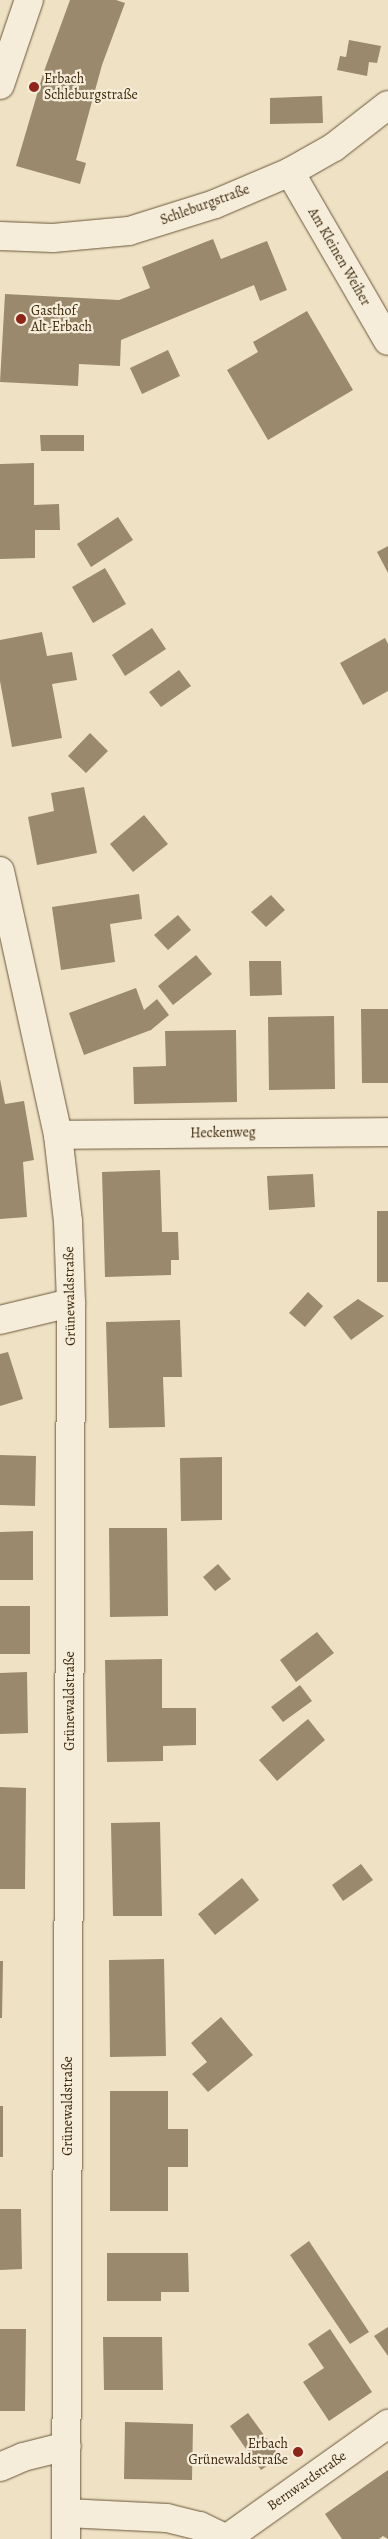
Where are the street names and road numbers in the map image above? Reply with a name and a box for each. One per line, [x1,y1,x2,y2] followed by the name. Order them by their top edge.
[158,181,252,229] street label: Schleburgstraße
[304,205,374,309] street label: Am Kleinen Weiher
[190,1124,256,1142] street label: Heckenweg
[61,1246,79,1346] street label: Grünewaldstraße
[62,1651,78,1751] street label: Grünewaldstraße
[60,2056,76,2156] street label: Grünewaldstraße
[264,2448,350,2514] street label: Bernwardstraße

